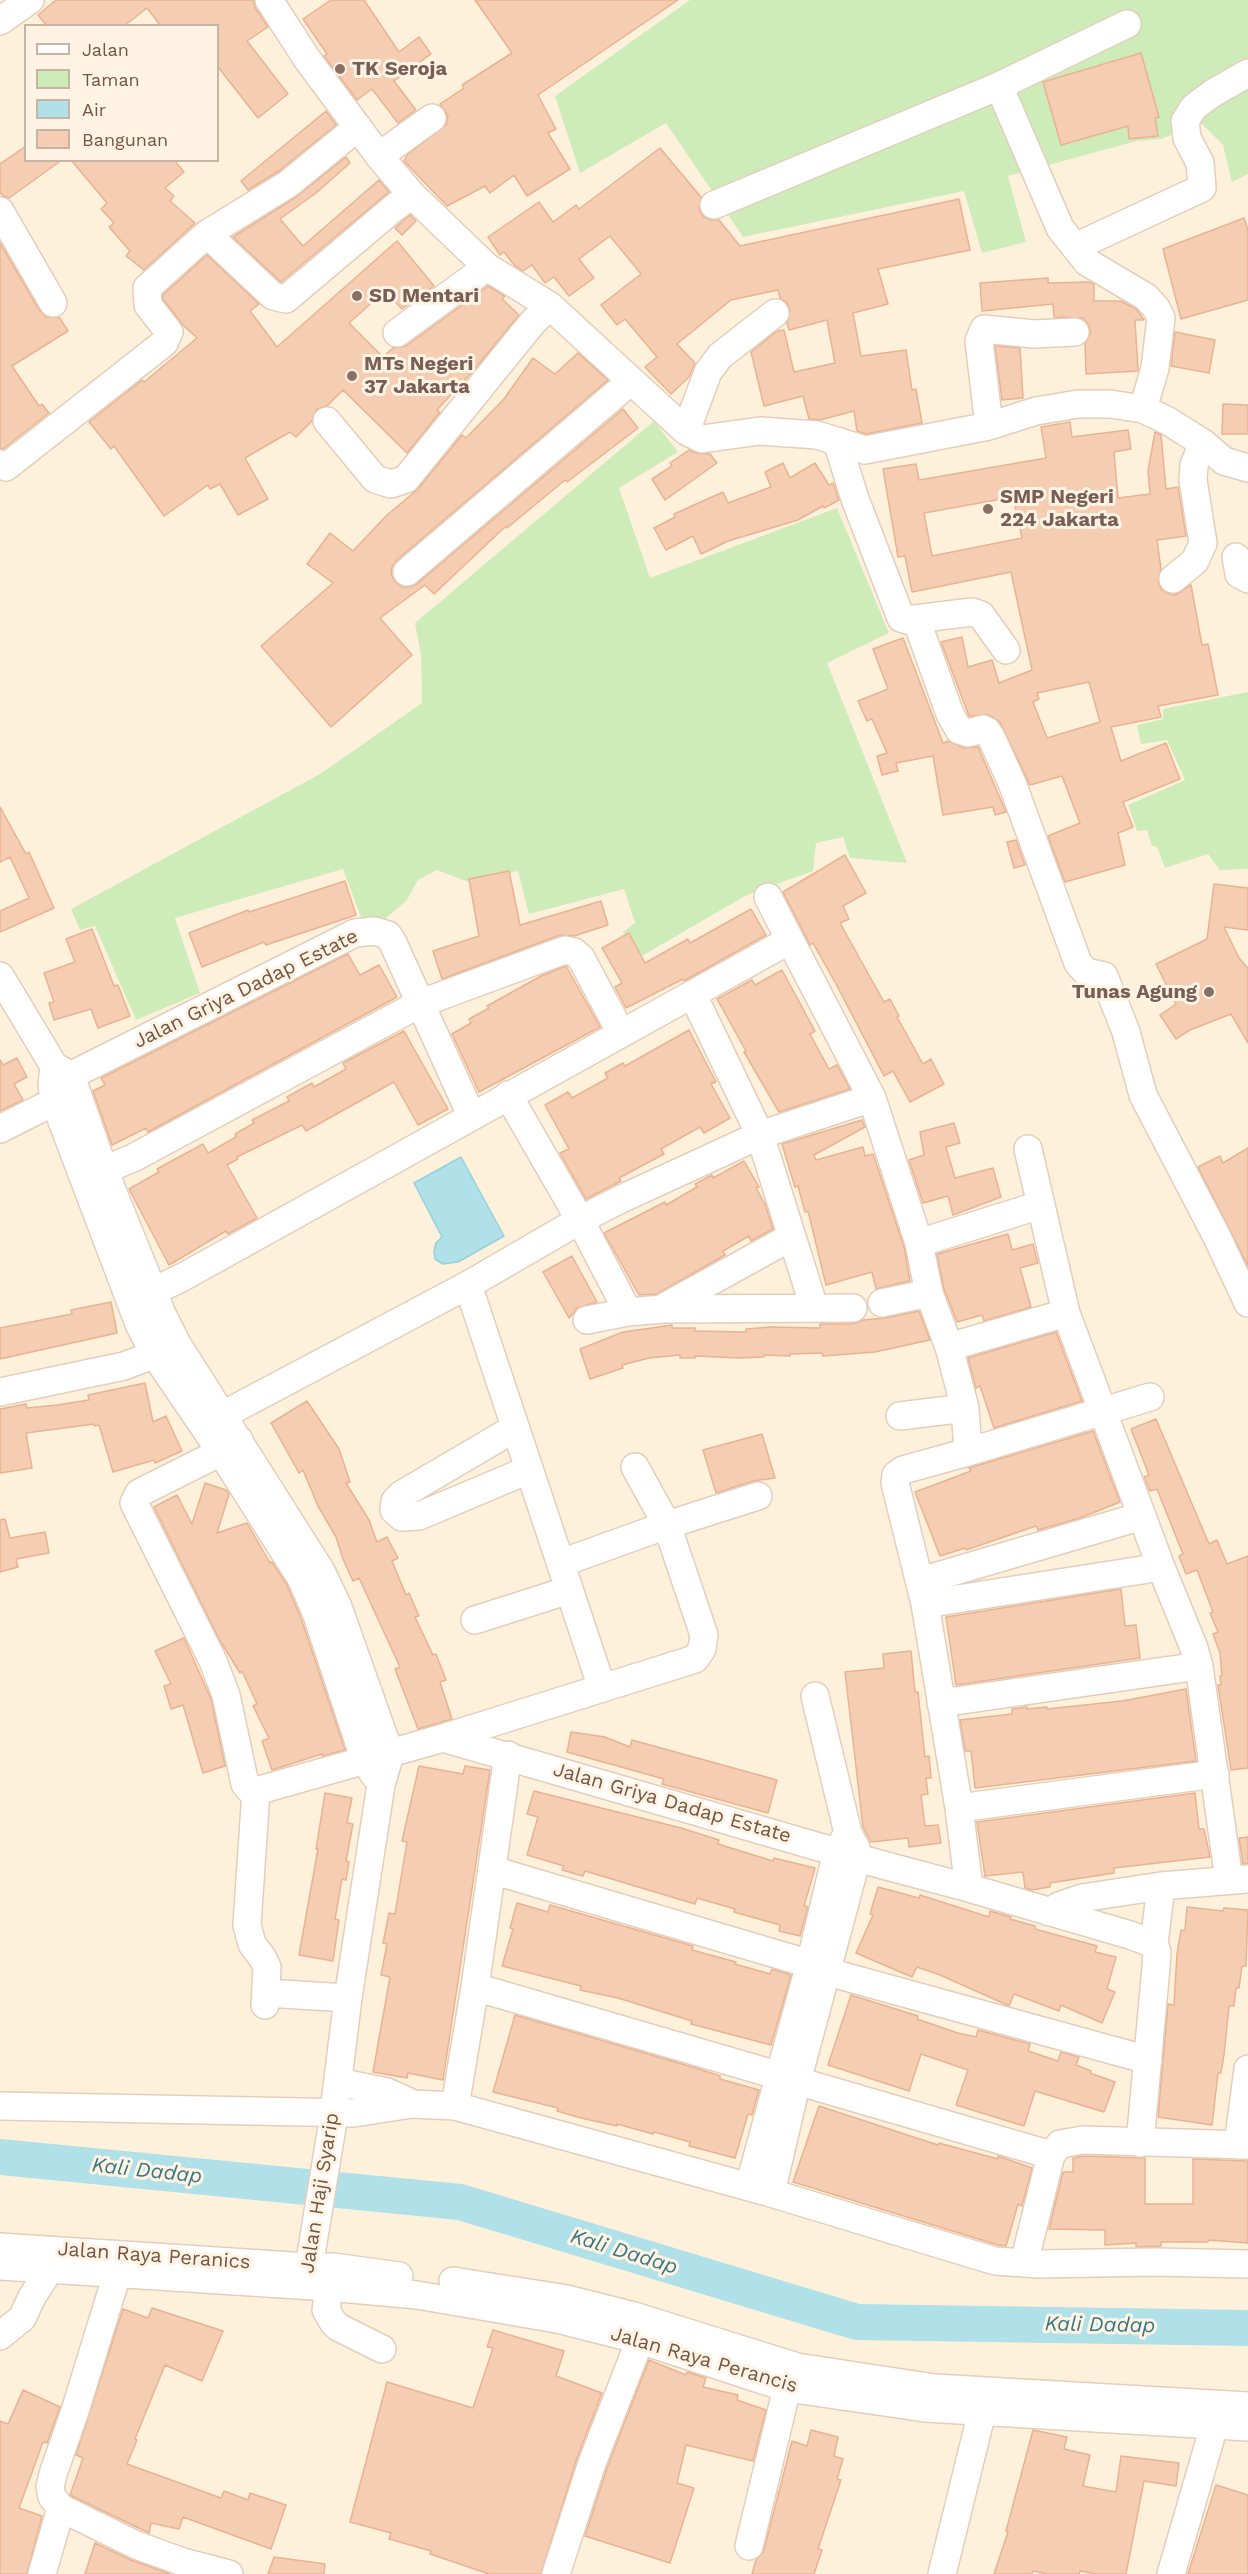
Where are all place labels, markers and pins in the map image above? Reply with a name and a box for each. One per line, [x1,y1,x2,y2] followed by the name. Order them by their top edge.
[352,57,447,81] place label: TK Seroja
[333,62,347,76] marker: TK Seroja
[369,284,479,308] place label: SD Mentari
[350,289,364,303] marker: SD Mentari
[364,352,473,399] place label: MTs Negeri 37 Jakarta
[345,369,359,383] marker: MTs Negeri 37 Jakarta
[1000,485,1119,532] place label: SMP Negeri 224 Jakarta
[981,502,995,516] marker: SMP Negeri 224 Jakarta
[1072,980,1197,1004] place label: Tunas Agung
[1202,985,1216,999] marker: Tunas Agung

